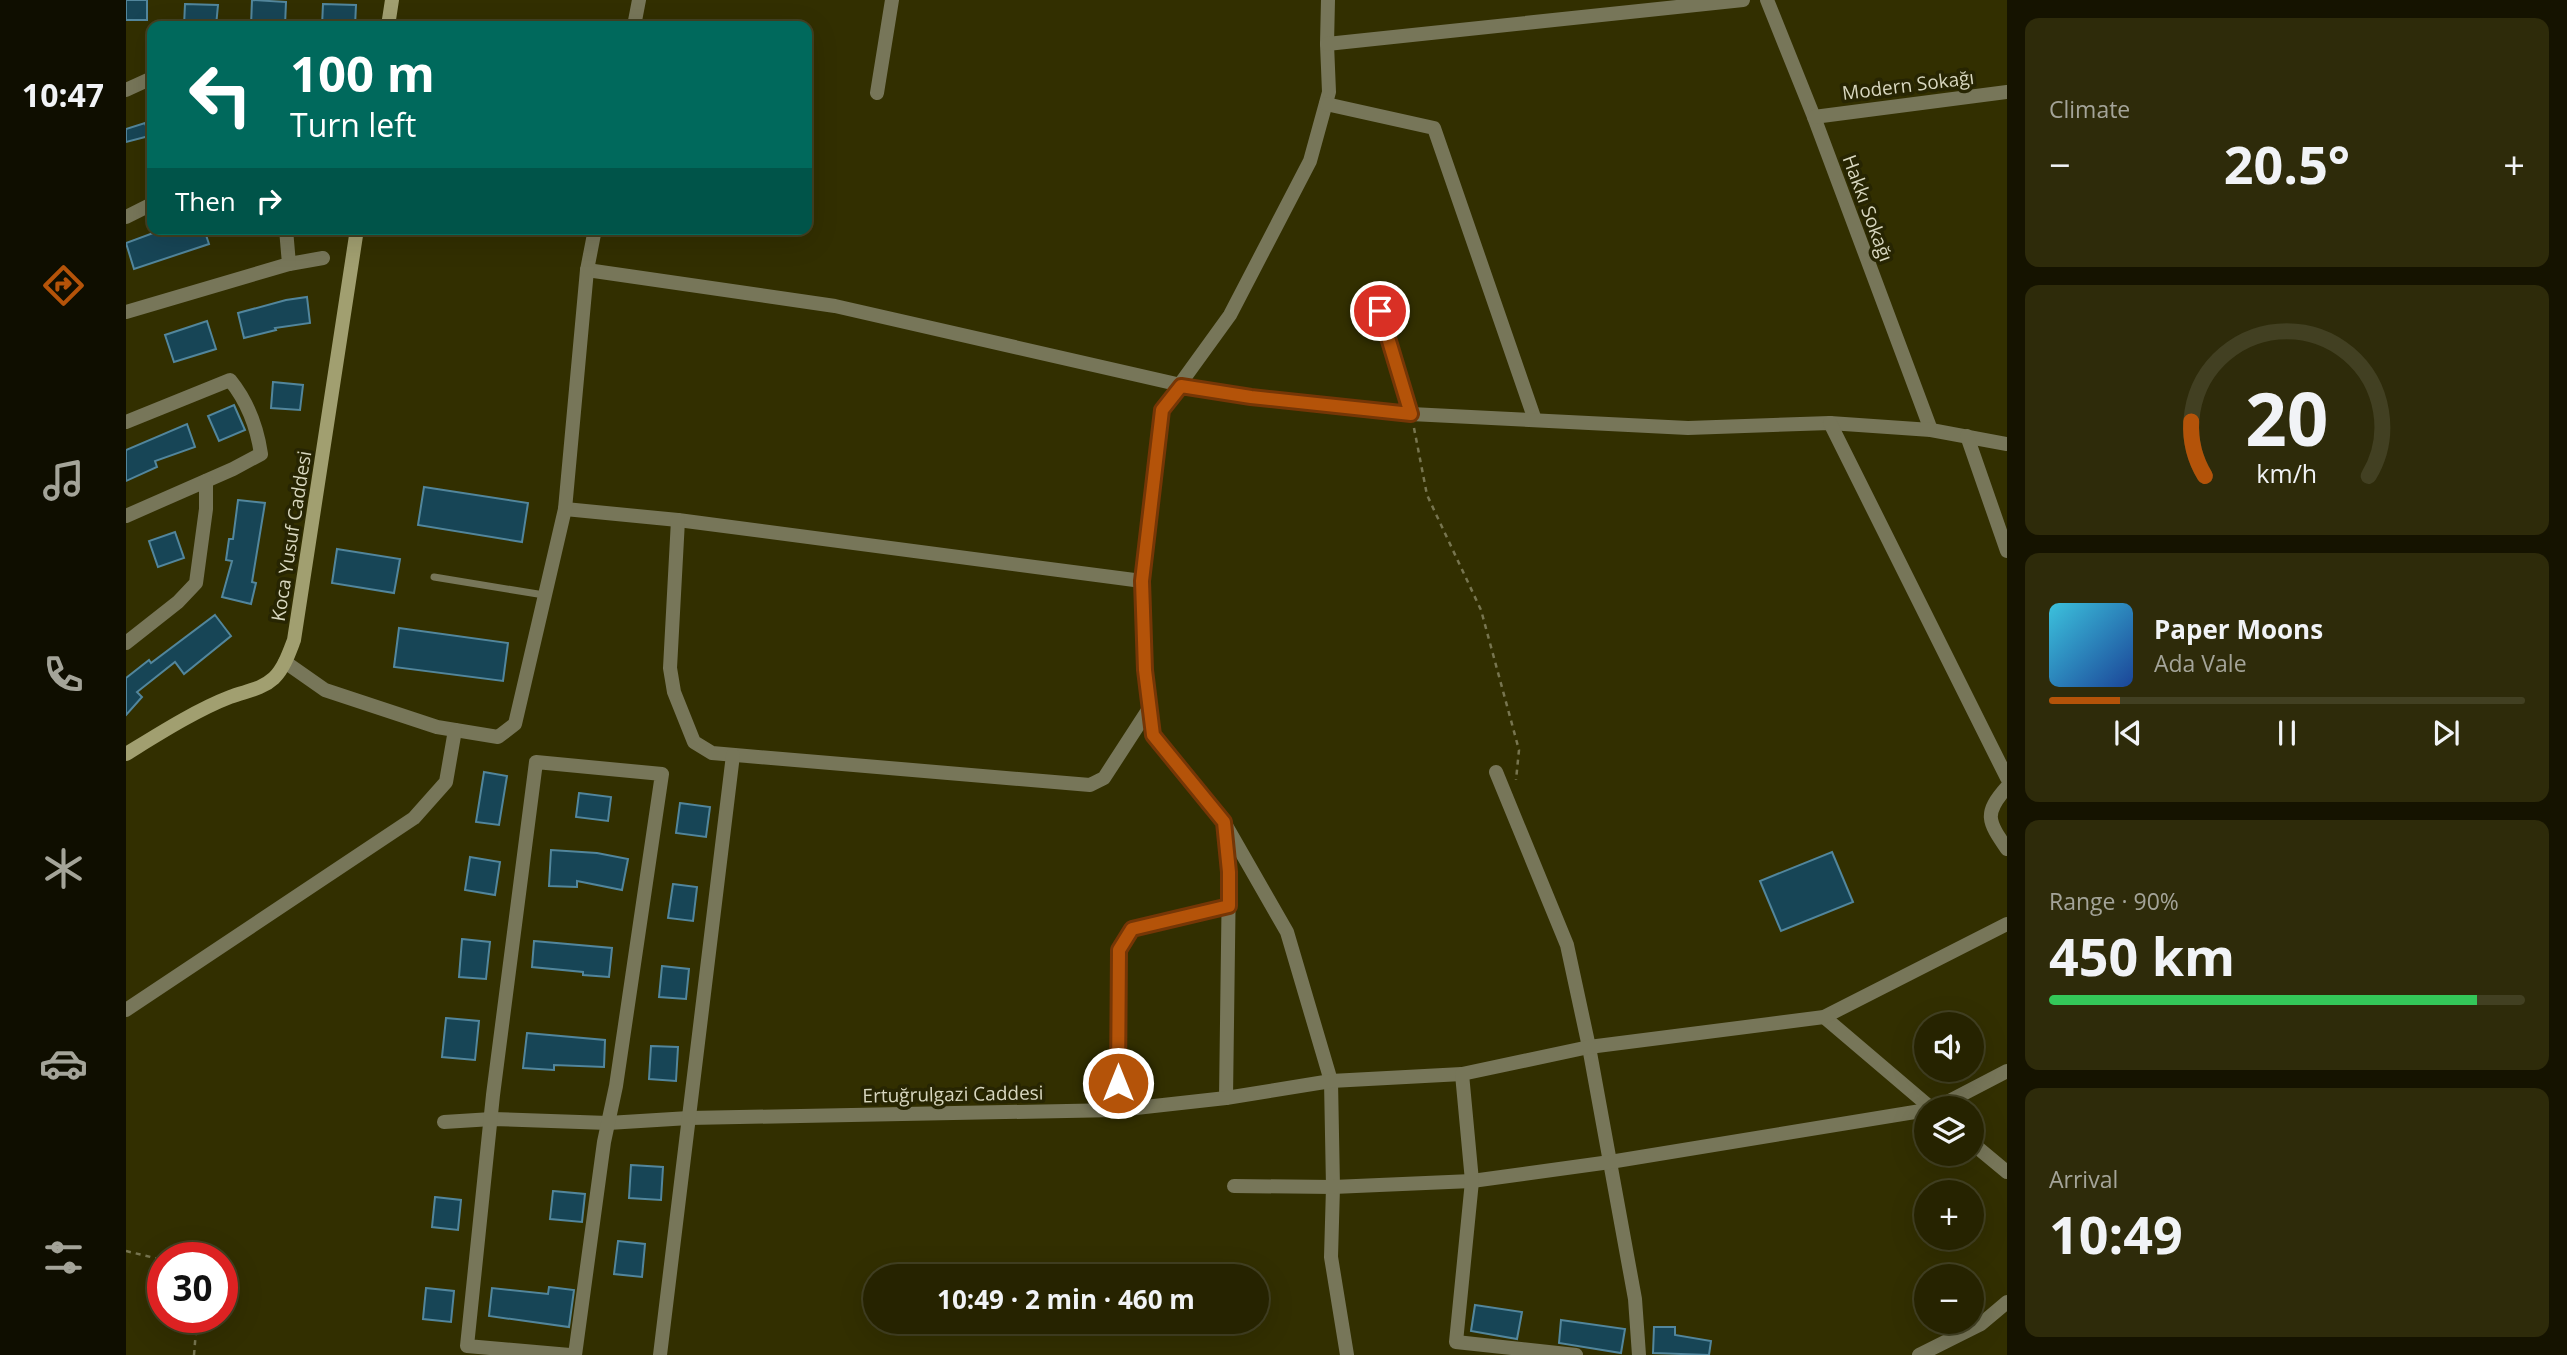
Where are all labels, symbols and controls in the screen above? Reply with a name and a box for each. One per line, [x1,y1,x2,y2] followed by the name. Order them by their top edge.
[290,40,435,106] text: 100 m
[175,49,266,140] icon: left
[1841,64,1975,106] street label: Modern Sokağı
[22,73,104,116] text: 10:47
[2049,93,2130,125] text: Climate
[290,103,416,146] text: Turn left
[2224,128,2350,199] text: 20.5°
[2049,138,2071,190] text: −
[2503,138,2525,190] text: +
[1837,151,1899,265] street label: Hakkı Sokağı
[250,182,288,220] icon: right
[175,183,236,219] text: Then
[39,261,88,310] icon: directions
[1350,281,1410,341] pin
[1361,292,1399,330] icon: arrive
[2245,369,2329,468] text: 20
[265,449,317,623] street label: Koca Yusuf Caddesi
[39,456,88,505] icon: music
[2257,456,2317,490] text: km/h
[2154,611,2323,647] text: Paper Moons
[2154,647,2247,679] text: Ada Vale
[39,650,88,699] icon: phone
[2109,714,2147,752] icon: previous
[2268,714,2306,752] icon: pause
[2427,714,2465,752] icon: next
[39,844,88,893] icon: climate
[2049,885,2179,917] text: Range · 90%
[2049,920,2235,991] text: 450 km
[1914,1012,1984,1334] map controls
[1914,1012,1984,1082] button: sound
[39,1039,88,1088] icon: car
[1081,1046,1155,1120] position arrow
[862,1079,1044,1109] street label: Ertuğrulgazi Caddesi
[1914,1096,1984,1166] button: layers
[2049,1163,2118,1195] text: Arrival
[1914,1180,1984,1250] button: +
[2049,1198,2183,1269] text: 10:49
[39,1233,88,1282] icon: filters
[147,1242,238,1333] speed limit sign: 30
[1914,1264,1984,1334] button: −
[937,1281,1195,1317] text: 10:49 · 2 min · 460 m

